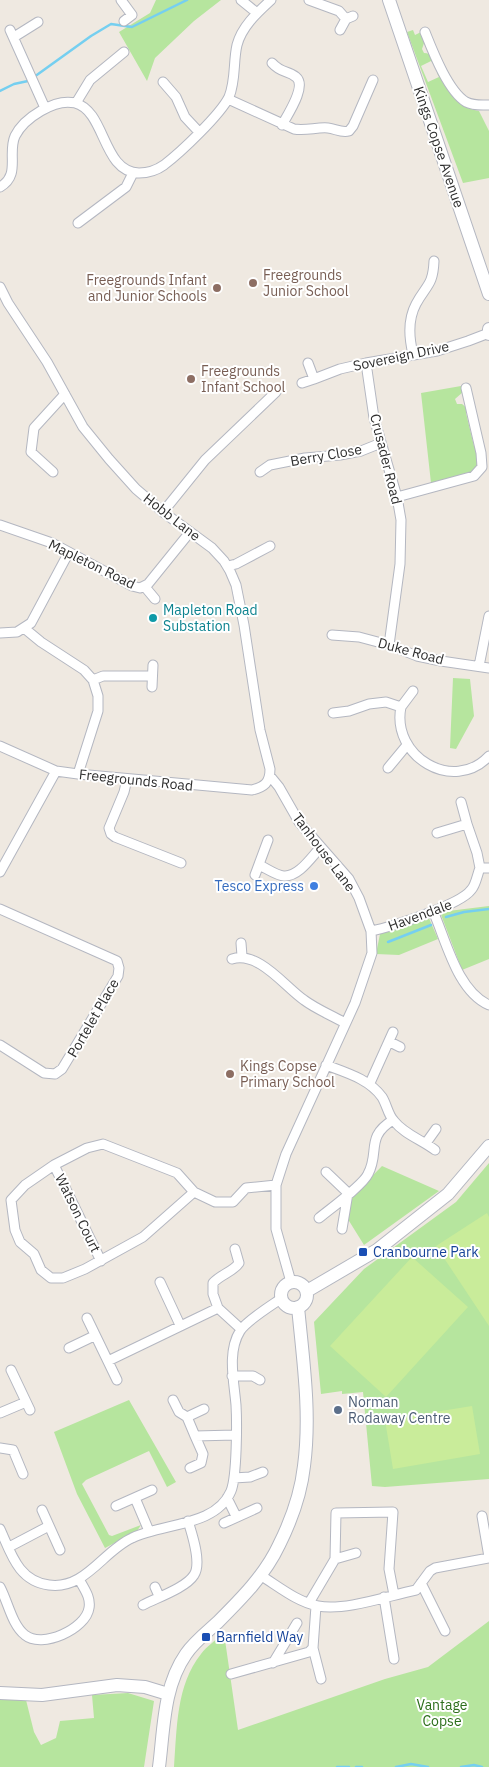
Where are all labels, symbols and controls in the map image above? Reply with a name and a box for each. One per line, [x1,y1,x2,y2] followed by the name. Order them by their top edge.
[410,84,468,210] street label: Kings Copse Avenue
[263,266,349,300] place label: Freegrounds Junior School
[86,271,207,305] place label: Freegrounds Infant and Junior Schools
[247,277,259,289] marker: Freegrounds Junior School
[211,282,223,294] marker: Freegrounds Infant and Junior Schools
[351,337,451,375] street label: Sovereign Drive
[201,362,286,396] place label: Freegrounds Infant School
[185,373,197,385] marker: Freegrounds Infant School
[366,412,406,506] street label: Crusader Road
[289,440,364,470] street label: Berry Close
[140,489,204,545] street label: Hobb Lane
[46,535,138,593] street label: Mapleton Road
[163,601,258,635] place label: Mapleton Road Substation
[147,612,159,624] marker: Mapleton Road Substation
[376,634,446,668] street label: Duke Road
[78,765,194,795] street label: Freegrounds Road
[288,809,360,895] street label: Tanhouse Lane
[215,877,304,895] place label: Tesco Express
[308,880,320,892] marker: Tesco Express
[386,895,455,935] street label: Havendale
[63,975,123,1061] street label: Portelet Place
[240,1057,335,1091] place label: Kings Copse Primary School
[224,1068,236,1080] marker: Kings Copse Primary School
[51,1171,105,1255] street label: Watson Court
[373,1243,479,1261] place label: Cranbourne Park
[357,1246,369,1258] marker: Cranbourne Park
[348,1393,451,1427] place label: Norman Rodaway Centre
[332,1404,344,1416] marker: Norman Rodaway Centre
[216,1628,303,1646] place label: Barnfield Way
[200,1631,212,1643] marker: Barnfield Way
[417,1696,468,1730] park label: Vantage Copse

